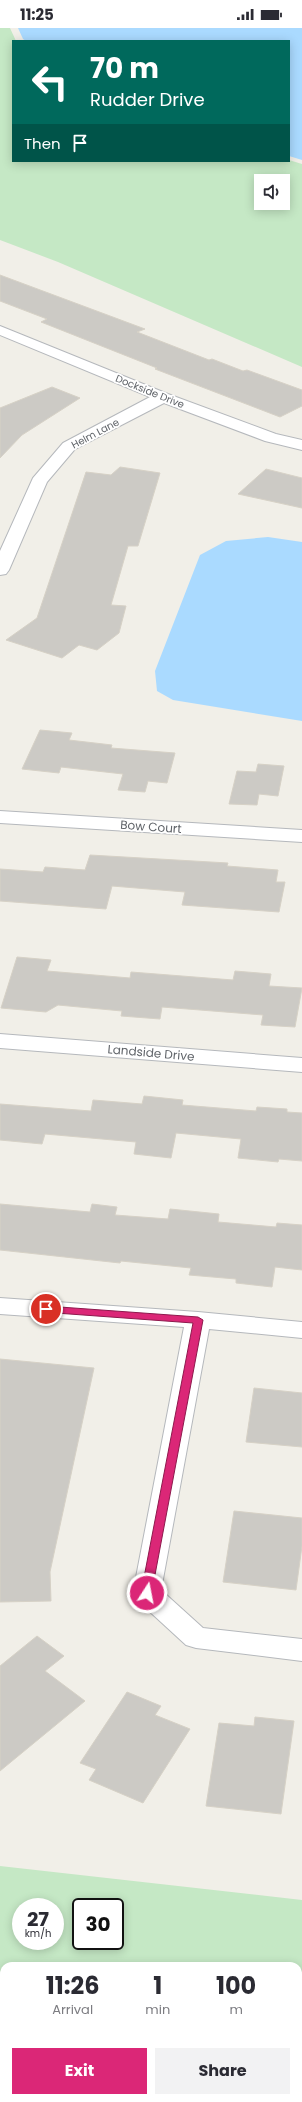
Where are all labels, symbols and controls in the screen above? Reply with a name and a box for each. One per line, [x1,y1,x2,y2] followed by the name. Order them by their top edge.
[20,4,54,25] text: 11:25
[90,49,159,88] text: 70 m
[24,56,76,108] icon: left
[90,87,205,112] text: Rudder Drive
[69,132,91,154] icon: arrive
[24,133,61,154] text: Then
[254,174,290,210] map controls
[254,174,290,210] button: sound
[113,371,187,412] street label: Dockside Drive
[69,415,122,452] street label: Helm Lane
[120,816,182,837] street label: Bow Court
[107,1040,195,1065] street label: Landside Drive
[29,1292,63,1326] pin
[35,1298,57,1320] icon: arrive
[126,1572,168,1614] position arrow
[72,1898,124,1950] speed limit sign: 30
[27,1905,49,1933] text: 27
[25,1926,51,1941] text: km/h
[46,1969,100,2002] text: 11:26
[153,1969,162,2002] text: 1
[216,1969,256,2002] text: 100
[52,2000,93,2019] text: Arrival
[145,2000,170,2019] text: min
[229,2000,243,2019] text: m
[12,2048,147,2094] button: Exit
[155,2048,290,2094] button: Share

